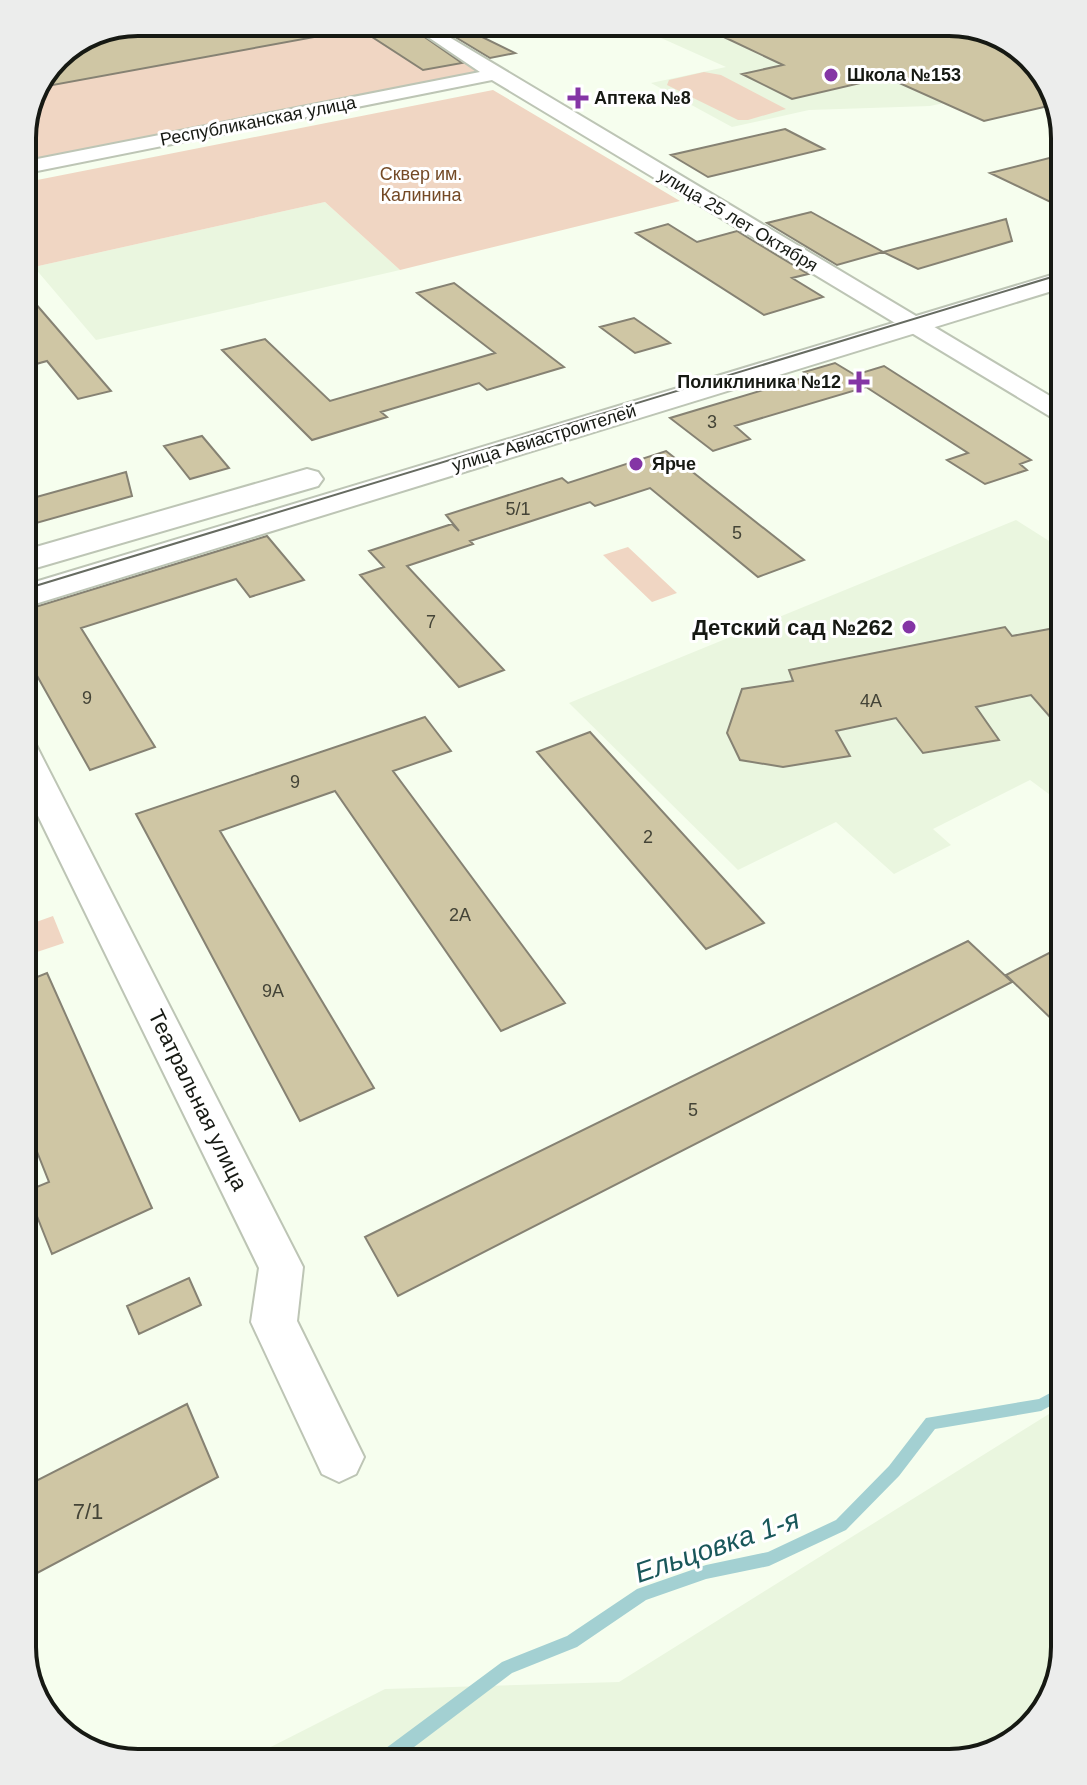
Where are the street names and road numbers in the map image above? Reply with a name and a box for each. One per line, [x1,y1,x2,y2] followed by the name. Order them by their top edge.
[158,92,359,150] street label: Республиканская улица
[655,164,821,276] street label: улица 25 лет Октября
[450,400,638,476] street label: улица Авиастроителей
[143,1006,253,1195] street label: Театральная улица

